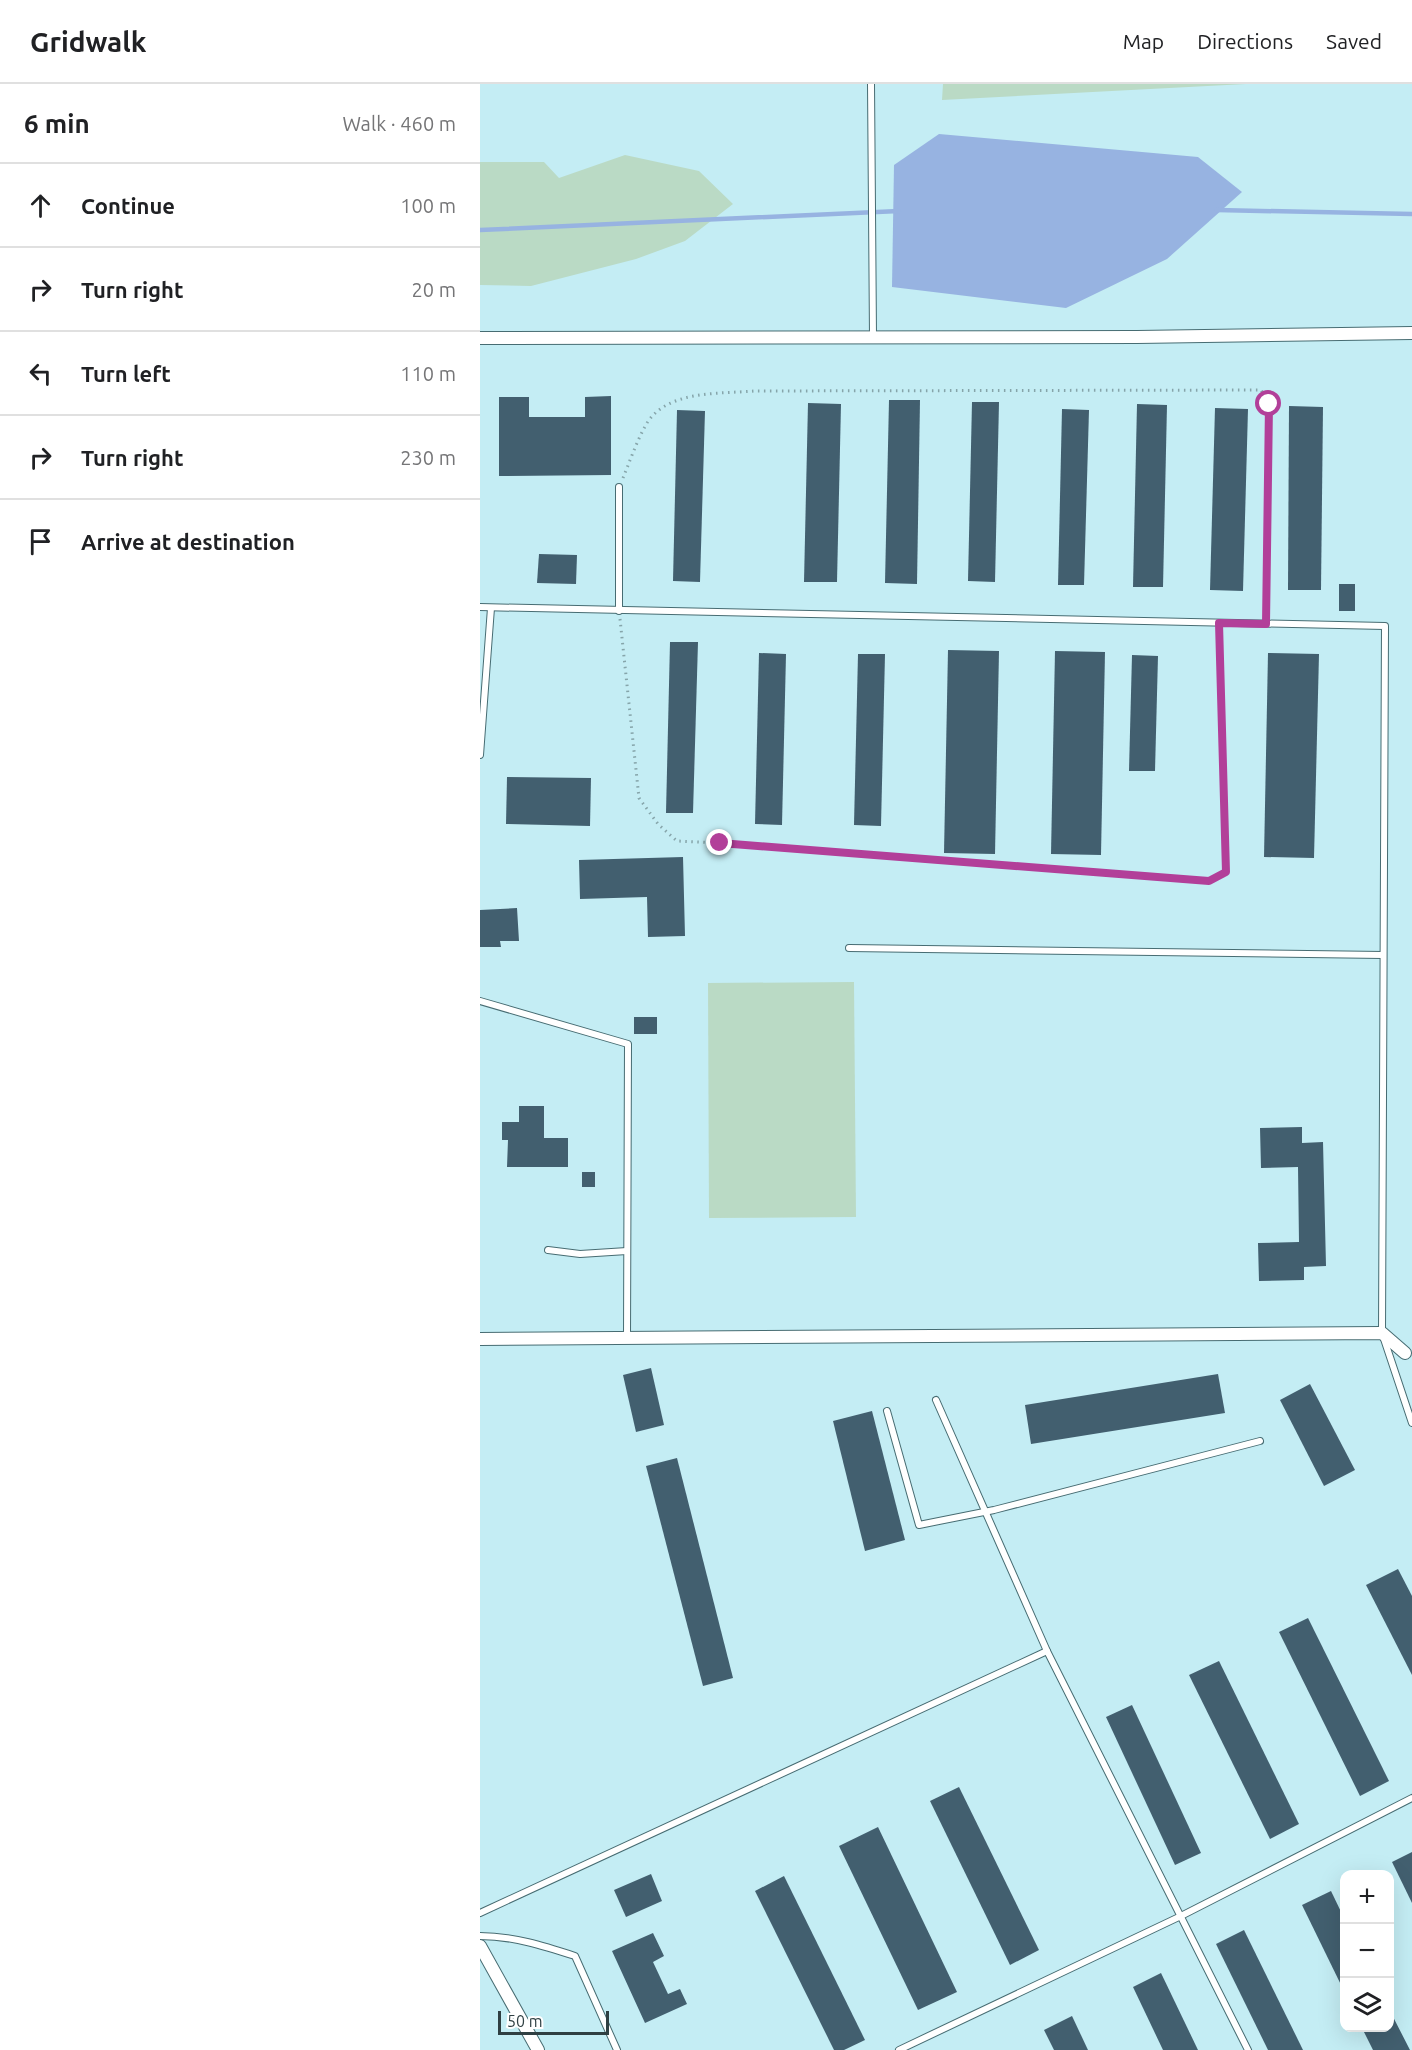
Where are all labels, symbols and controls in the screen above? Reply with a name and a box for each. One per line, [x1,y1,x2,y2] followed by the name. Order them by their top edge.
[30,26,147,57] text: Gridwalk
[1123,29,1164,53] text: Map
[1197,29,1293,53] text: Directions
[1326,29,1382,53] text: Saved
[24,109,90,138] text: 6 min
[343,112,456,135] text: Walk · 460 m
[24,189,57,222] icon: ahead
[81,193,175,218] text: Continue
[400,194,456,217] text: 100 m
[24,273,57,306] icon: right
[81,277,183,302] text: Turn right
[412,278,456,301] text: 20 m
[24,357,57,390] icon: left
[81,361,171,386] text: Turn left
[400,362,456,385] text: 110 m
[1255,390,1281,416] route start
[24,441,57,474] icon: right
[81,445,183,470] text: Turn right
[400,446,456,469] text: 230 m
[24,525,57,558] icon: arrive
[81,529,295,554] text: Arrive at destination
[706,829,732,855] route end
[1340,1870,1394,2032] map controls
[1340,1870,1394,1924] button: +
[1340,1924,1394,1978] button: −
[1340,1978,1394,2032] button: layers
[498,2008,609,2036] scale bar
[507,2012,543,2030] text: 50 m

